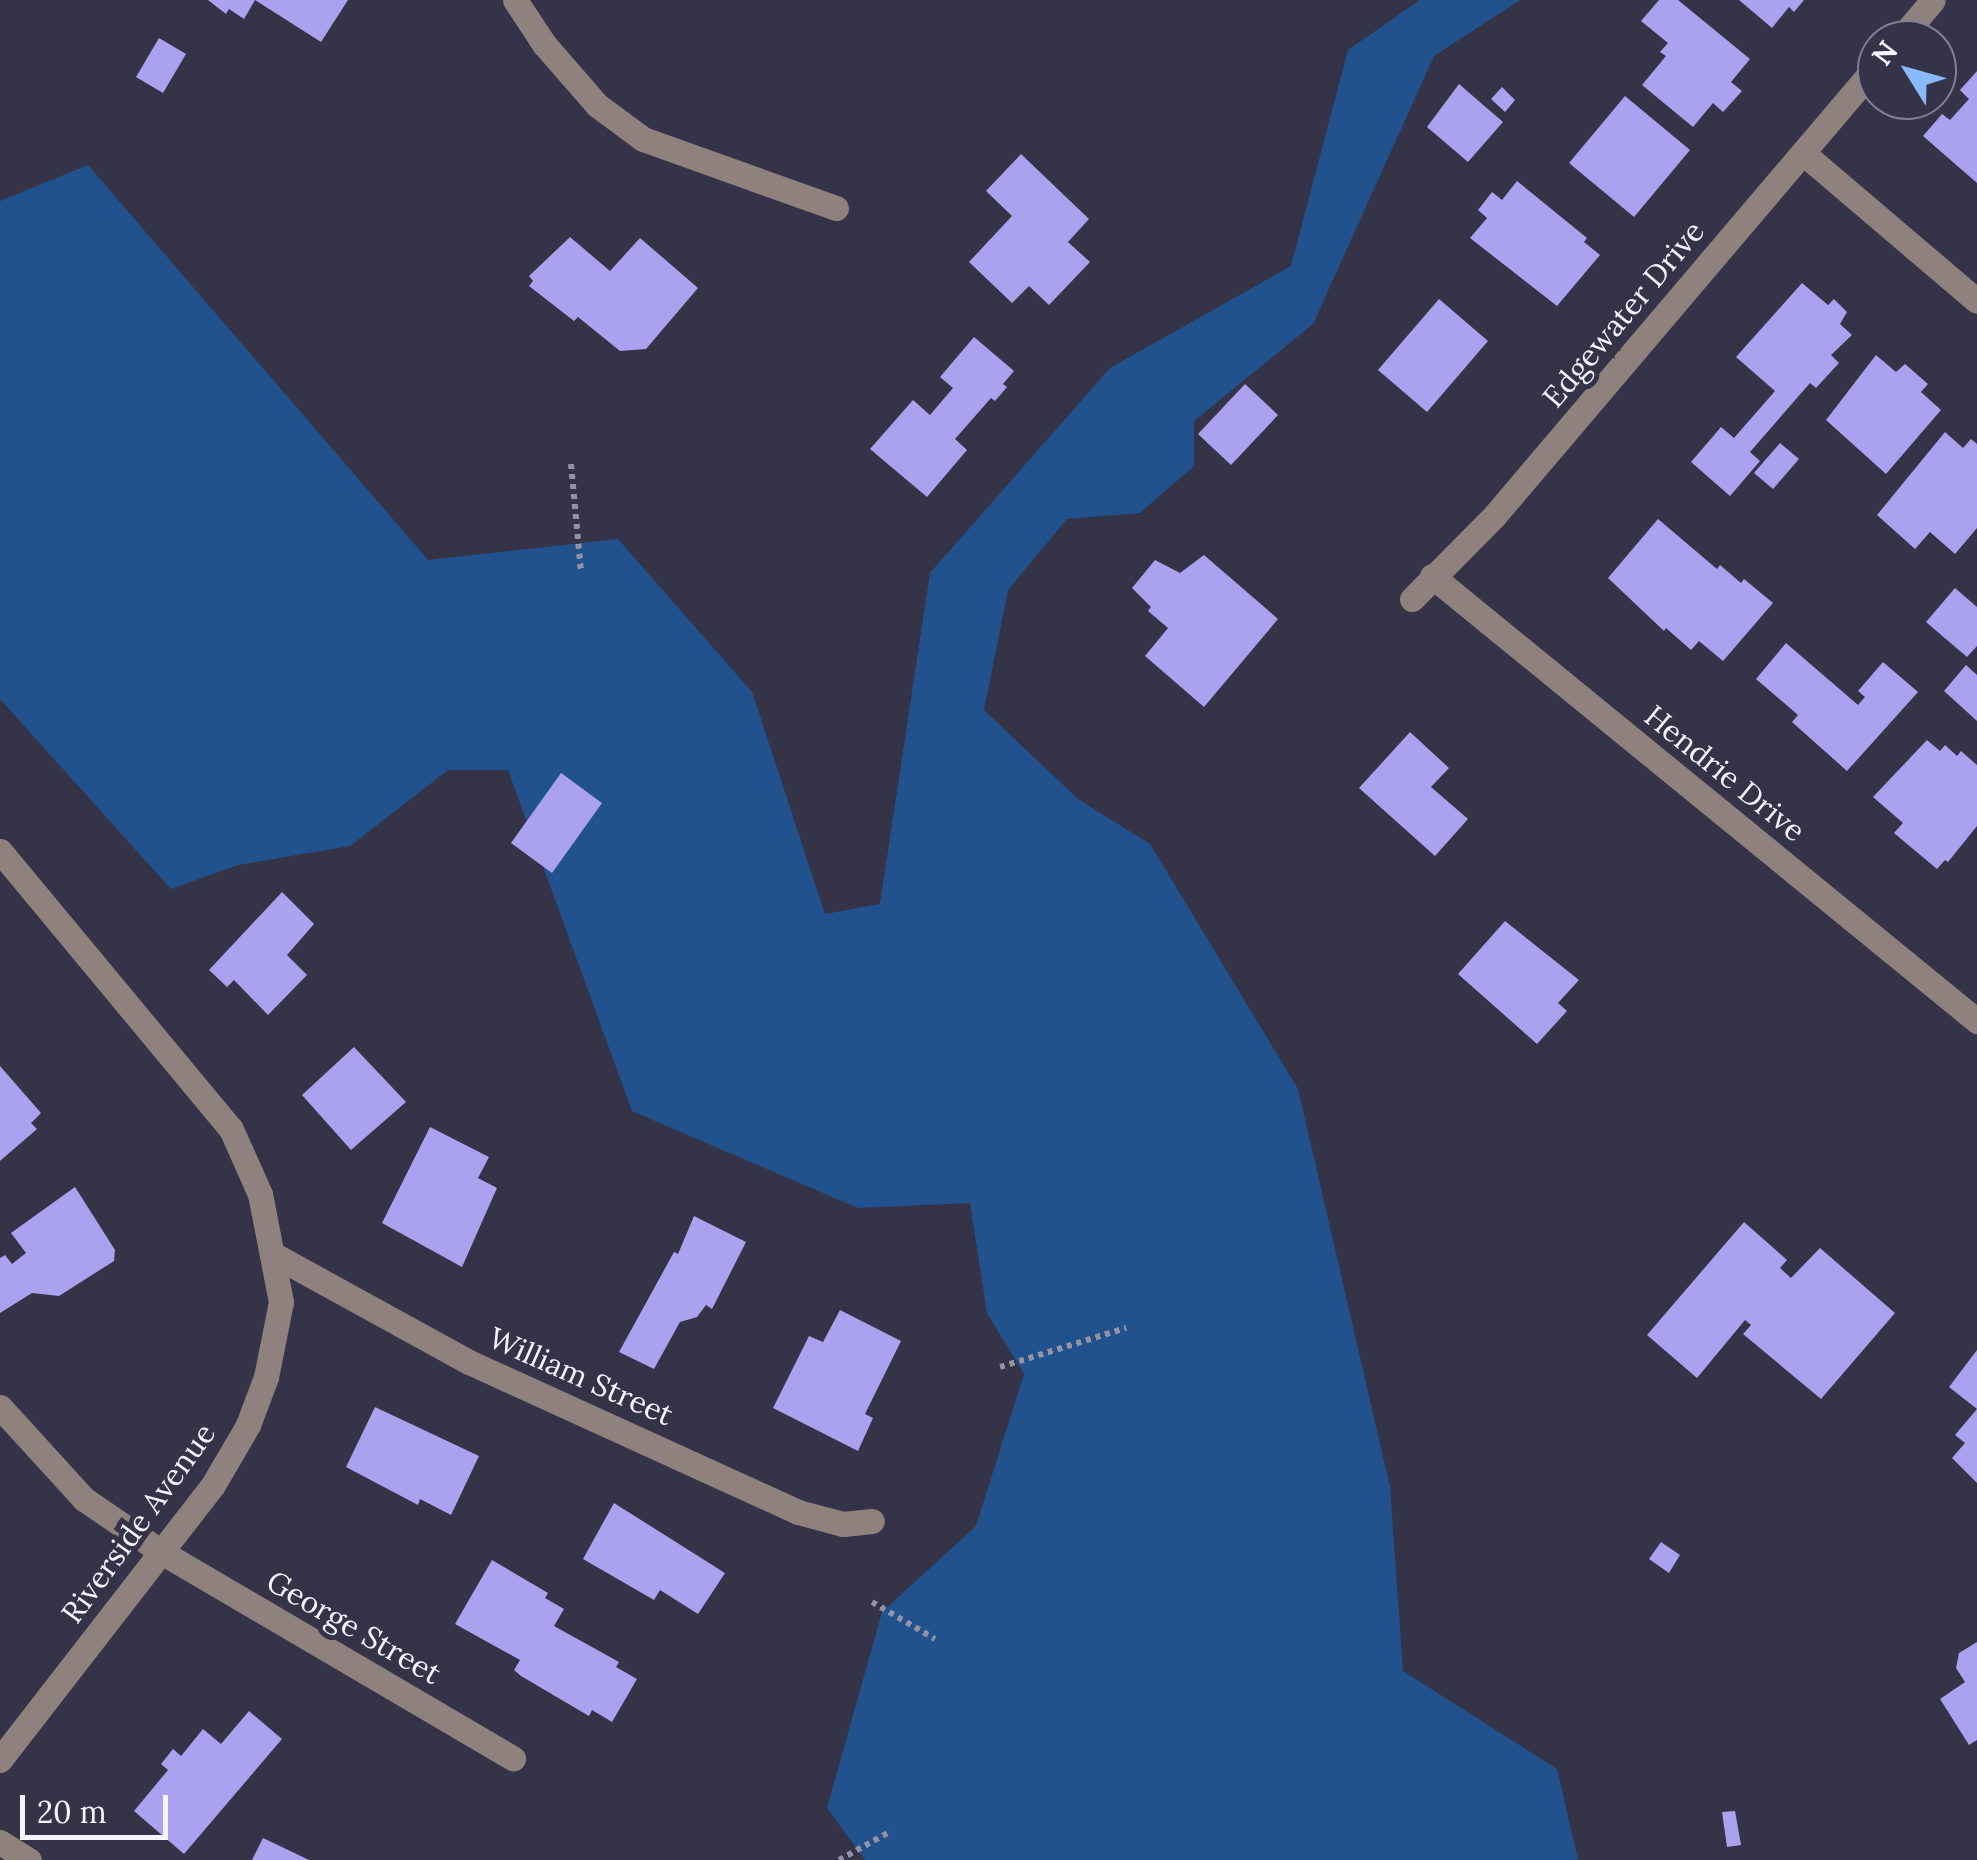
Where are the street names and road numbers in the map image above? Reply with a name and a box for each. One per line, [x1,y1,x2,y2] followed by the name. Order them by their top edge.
[1535,214,1711,414] street label: Edgewater Drive
[1638,697,1812,849] street label: Hendrie Drive
[483,1319,679,1433] street label: William Street
[54,1416,222,1630] street label: Riverside Avenue
[261,1563,447,1691] street label: George Street

